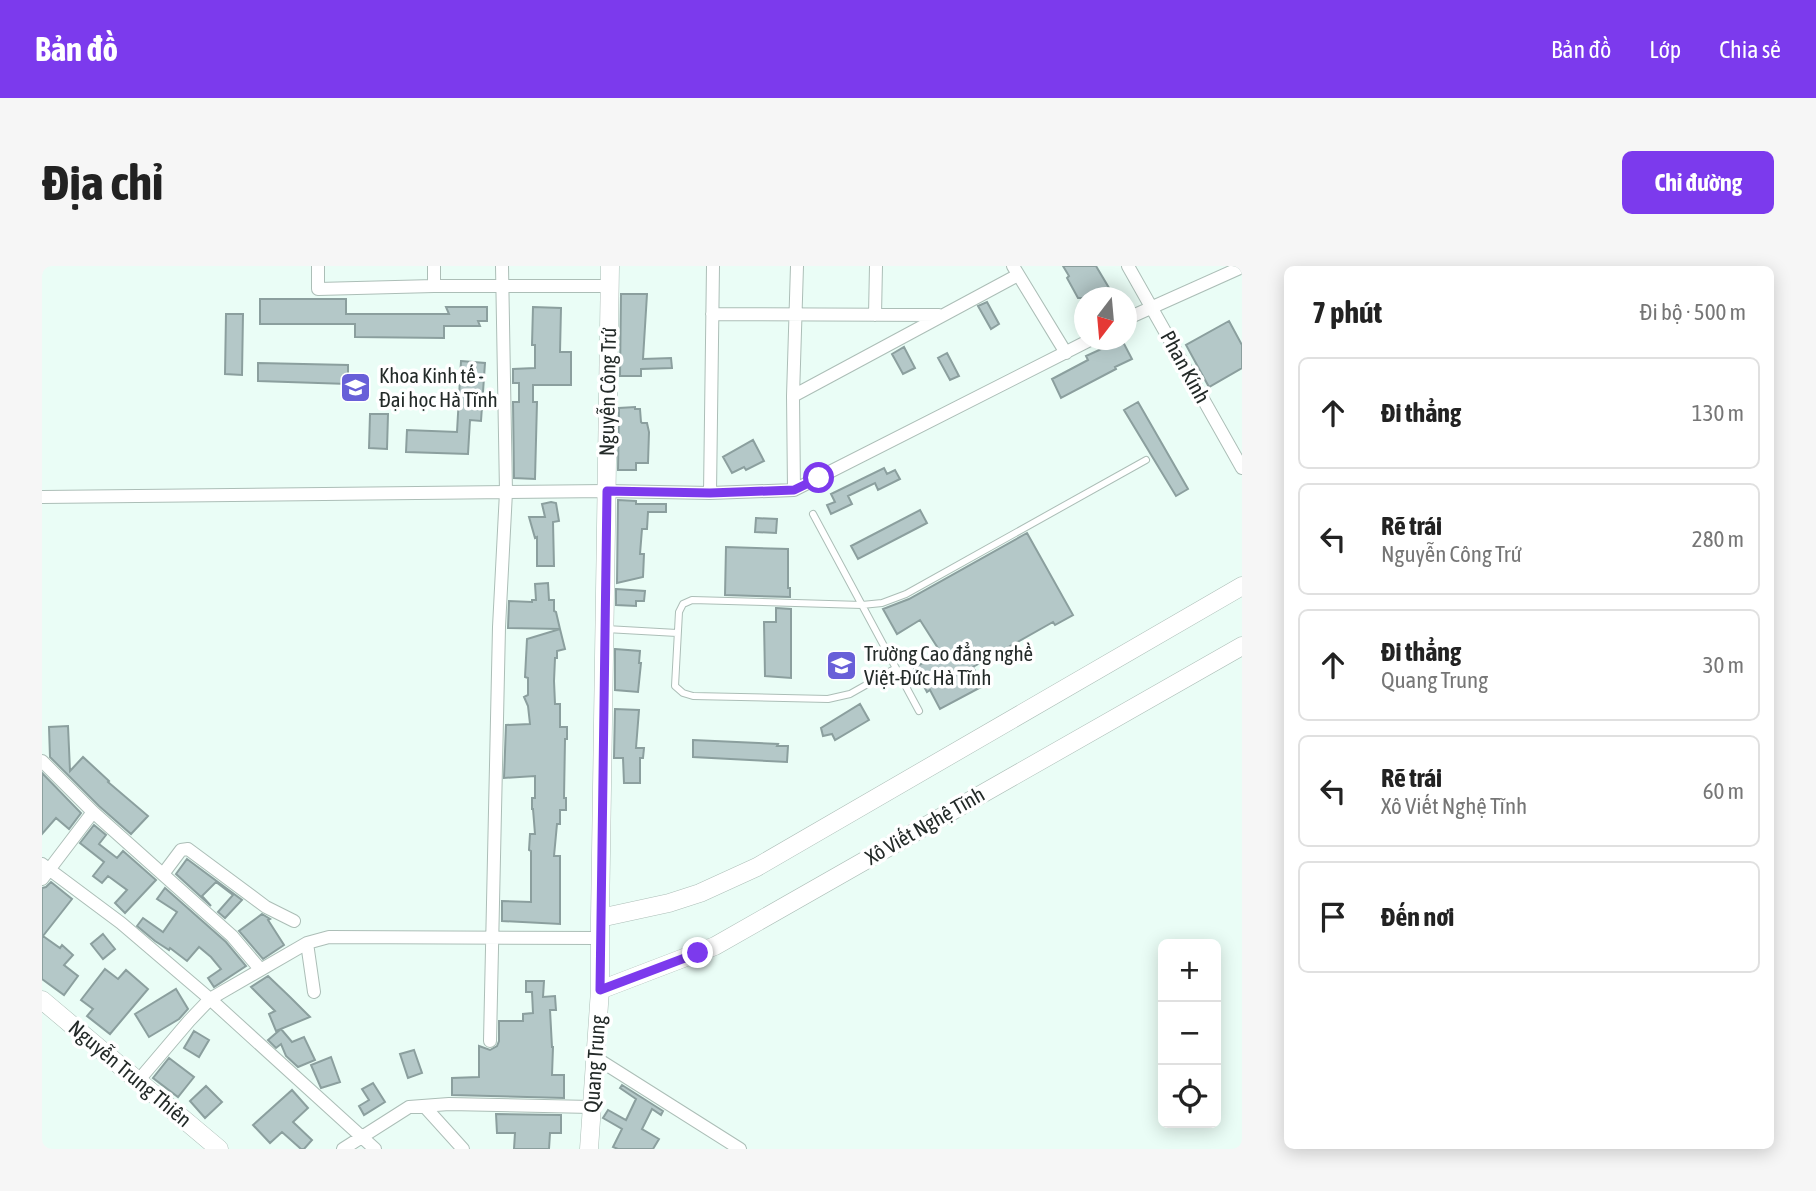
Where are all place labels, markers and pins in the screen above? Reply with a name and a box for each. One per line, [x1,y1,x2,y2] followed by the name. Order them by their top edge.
[379,363,498,411] place label: Khoa Kinh tế - Đại học Hà Tĩnh
[339,371,373,405] school or university icon: Khoa Kinh tế - Đại học Hà Tĩnh
[864,641,1033,689] place label: Trường Cao đẳng nghề Việt-Đức Hà Tĩnh
[824,649,858,683] school or university icon: Trường Cao đẳng nghề Việt-Đức Hà Tĩnh

